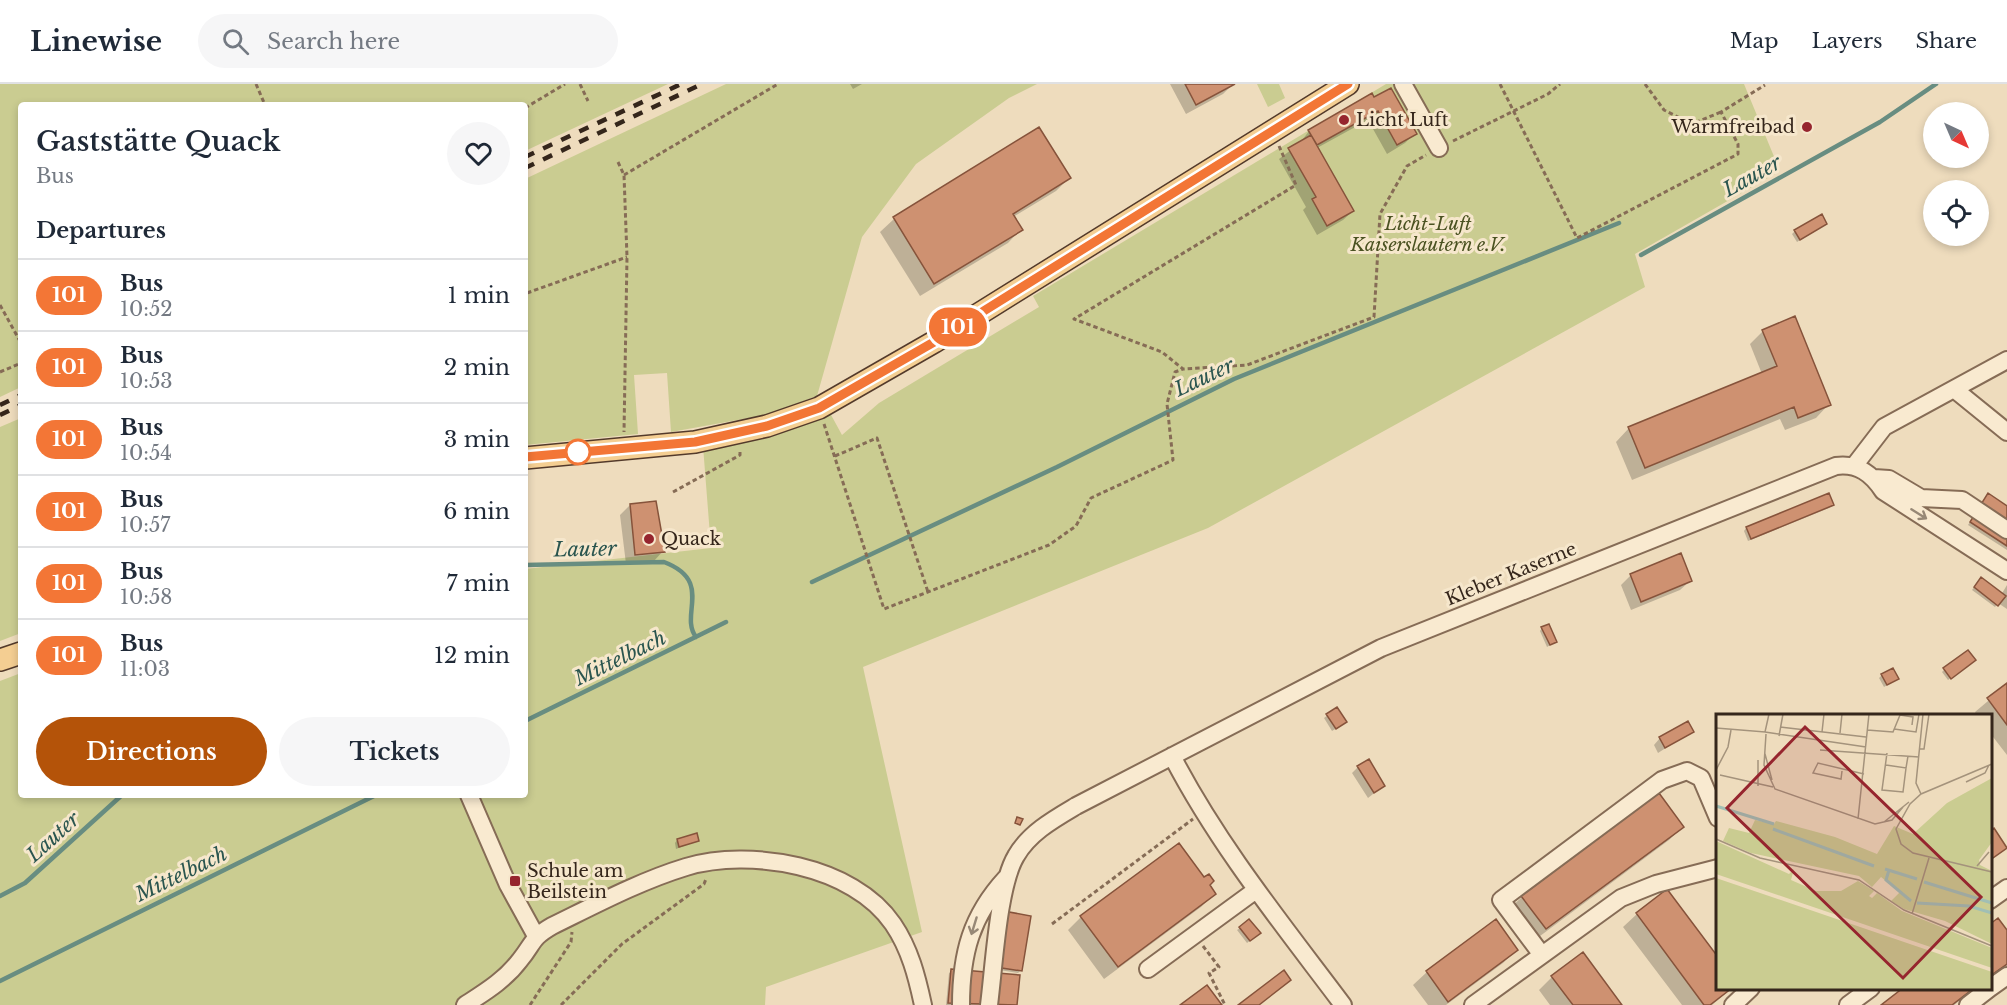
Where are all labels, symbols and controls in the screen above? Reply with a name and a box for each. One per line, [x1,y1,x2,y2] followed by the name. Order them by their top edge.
[198,14,618,68] search box
[30,24,162,59] text: Linewise
[219,25,252,58] icon: search
[267,28,400,55] text: Search here
[1730,28,1779,54] text: Map
[1812,28,1883,54] text: Layers
[1916,28,1977,54] text: Share
[1923,102,1989,168] north arrow
[1923,102,1989,246] map controls
[1356,109,1449,131] place label: Licht Luft
[1337,113,1351,127] marker: Licht Luft
[1670,116,1795,138] place label: Warmfreibad
[1800,120,1814,134] marker: Warmfreibad
[447,122,510,185] button: heart
[36,124,280,159] text: Gaststätte Quack
[1718,150,1786,202] water label: Lauter
[36,164,74,188] text: Bus
[1923,180,1989,246] button: locate
[1350,213,1506,256] park label: Licht-Luft Kaiserslautern e.V.
[36,217,166,244] text: Departures
[120,270,163,297] text: Bus
[52,282,86,308] text: 101
[448,282,510,309] text: 1 min
[120,297,173,321] text: 10:52
[924,308,992,346] line badge: 101
[941,314,975,340] text: 101
[120,342,163,369] text: Bus
[1170,352,1238,402] water label: Lauter
[52,354,86,380] text: 101
[444,354,510,381] text: 2 min
[120,369,173,393] text: 10:53
[120,414,163,441] text: Bus
[52,426,86,452] text: 101
[444,426,510,453] text: 3 min
[565,439,591,465] unlabelled marker
[120,441,172,465] text: 10:54
[120,486,163,513] text: Bus
[52,498,86,524] text: 101
[443,498,510,525] text: 6 min
[1910,508,1927,520] one-way arrow
[120,513,170,537] text: 10:57
[661,528,721,550] place label: Quack
[642,532,656,546] marker: Quack
[552,536,617,562] water label: Lauter
[1442,538,1580,610] street label: Kleber Kaserne
[120,558,163,585] text: Bus
[52,570,86,596] text: 101
[446,570,510,597] text: 7 min
[120,585,172,609] text: 10:58
[569,626,670,691] water label: Mittelbach
[120,630,163,657] text: Bus
[52,642,86,668] text: 101
[434,642,510,669] text: 12 min
[120,657,170,681] text: 11:03
[1716,714,1992,990] inset map
[36,717,267,786] button: Directions
[279,717,510,786] button: Tickets
[21,806,85,868] water label: Lauter
[130,842,231,907] water label: Mittelbach
[527,860,623,903] place label: Schule am Beilstein
[508,874,522,888] marker: Schule am Beilstein
[968,916,979,935] one-way arrow

